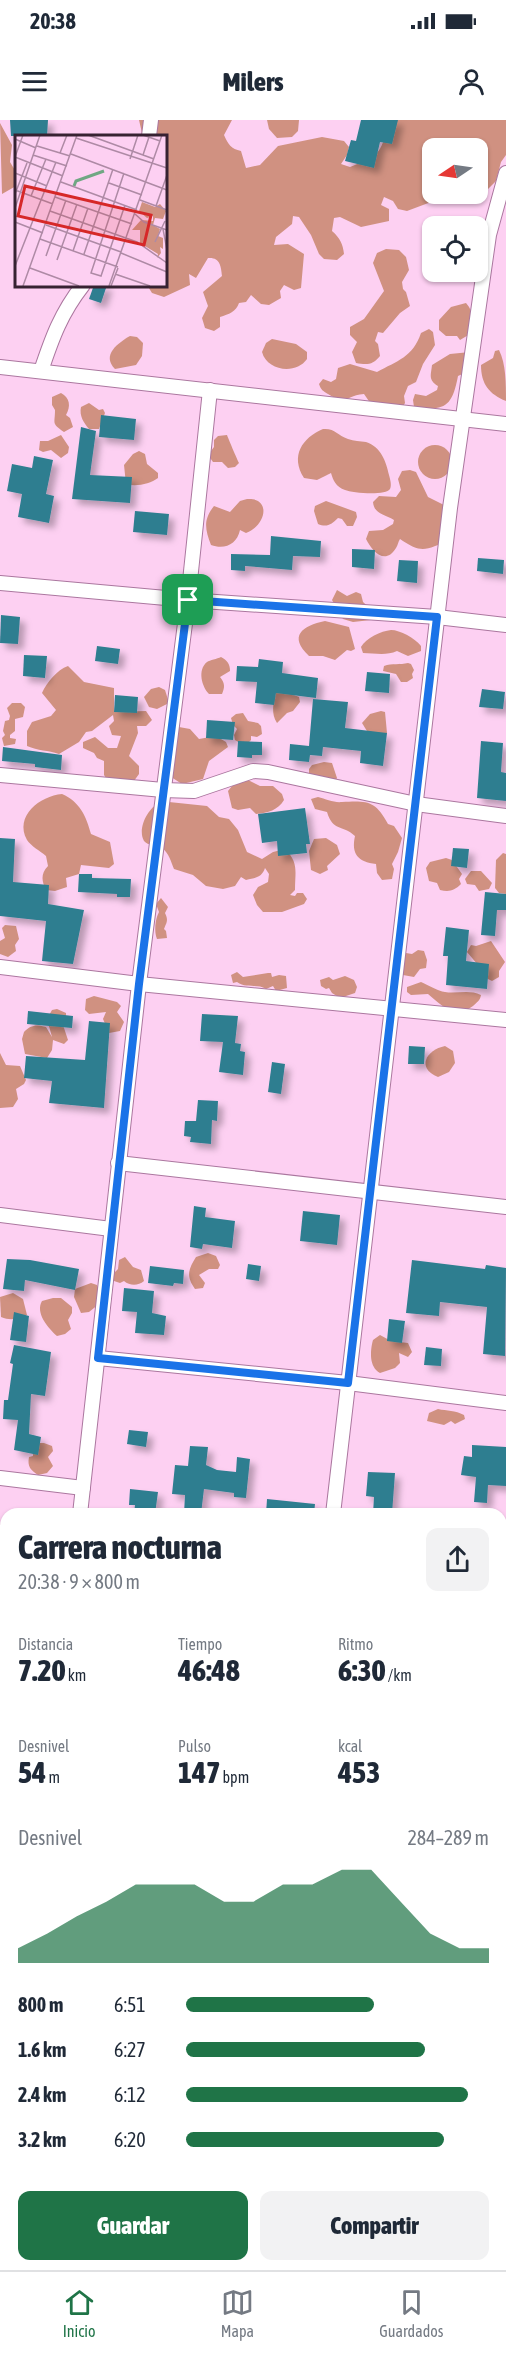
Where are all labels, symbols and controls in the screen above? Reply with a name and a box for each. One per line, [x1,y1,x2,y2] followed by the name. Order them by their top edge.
[30,8,76,34] text: 20:38
[18,65,51,98] icon: menu
[455,65,488,98] icon: person
[223,66,283,97] text: Milers
[15,135,166,286] inset map
[422,138,488,204] north arrow
[422,138,488,282] map controls
[422,216,488,282] button: locate
[162,574,213,625] pin
[171,583,204,616] icon: arrive
[18,1528,222,1566] text: Carrera nocturna
[426,1528,489,1591] button: share
[18,1570,140,1593] text: 20:38 · 9 × 800 m
[18,1635,73,1653] text: Distancia
[178,1635,222,1653] text: Tiempo
[338,1635,373,1653] text: Ritmo
[18,1653,66,1687] text: 7.20
[178,1653,240,1687] text: 46:48
[338,1653,386,1687] text: 6:30
[66,1666,86,1684] text: km
[386,1666,412,1684] text: /km
[18,1737,69,1755] text: Desnivel
[178,1737,211,1755] text: Pulso
[338,1737,362,1755] text: kcal
[18,1755,46,1789] text: 54
[178,1755,220,1789] text: 147
[338,1755,380,1789] text: 453
[46,1768,60,1786] text: m
[220,1768,249,1786] text: bpm
[18,1826,82,1849] text: Desnivel
[407,1826,489,1849] text: 284–289 m
[18,1993,63,2016] text: 800 m
[114,1993,146,2016] text: 6:51
[18,2038,66,2061] text: 1.6 km
[114,2038,146,2061] text: 6:27
[18,2083,66,2106] text: 2.4 km
[114,2083,146,2106] text: 6:12
[18,2128,66,2151] text: 3.2 km
[114,2128,146,2151] text: 6:20
[18,2191,248,2260] button: Guardar
[260,2191,489,2260] button: Compartir
[63,2286,96,2340] tab: Inicio
[221,2286,254,2340] tab: Mapa
[379,2286,443,2340] tab: Guardados

